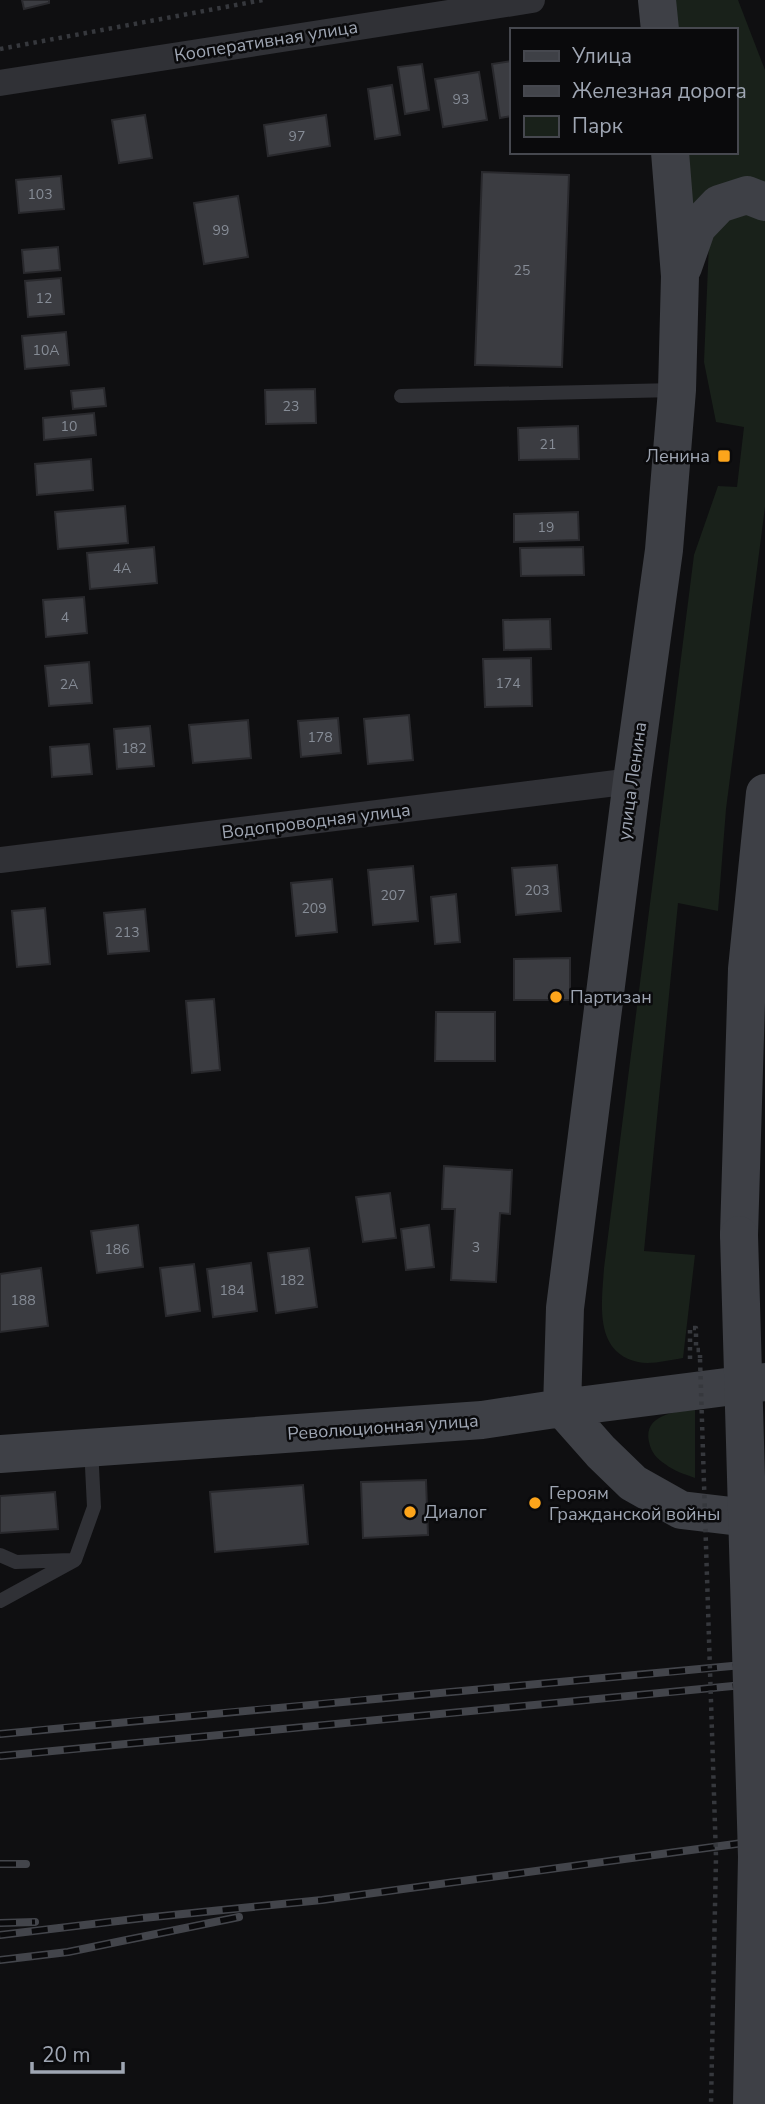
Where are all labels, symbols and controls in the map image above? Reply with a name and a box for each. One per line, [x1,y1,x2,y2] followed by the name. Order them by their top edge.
[172,15,360,67] street label: Кооперативная улица
[510,28,737,154] legend
[571,42,632,70] text: Улица
[572,77,747,105] text: Железная дорога
[453,90,469,109] house number: 93
[572,112,624,140] text: Парк
[289,127,305,146] house number: 97
[27,185,53,204] house number: 103
[213,221,229,240] house number: 99
[514,261,530,280] house number: 25
[36,289,52,308] house number: 12
[32,341,60,360] house number: 10А
[283,397,299,416] house number: 23
[61,417,77,436] house number: 10
[540,435,556,454] house number: 21
[646,444,710,468] place label: Ленина
[716,448,732,464] marker: Ленина
[538,518,554,537] house number: 19
[113,559,131,578] house number: 4А
[61,608,69,627] house number: 4
[495,674,521,693] house number: 174
[60,675,78,694] house number: 2А
[612,720,652,842] street label: улица Ленина
[307,728,333,747] house number: 178
[121,739,147,758] house number: 182
[220,798,412,844] street label: Водопроводная улица
[524,881,550,900] house number: 203
[380,886,406,905] house number: 207
[301,899,327,918] house number: 209
[114,923,140,942] house number: 213
[570,985,652,1009] place label: Партизан
[548,989,564,1005] marker: Партизан
[472,1238,480,1257] house number: 3
[104,1240,130,1259] house number: 186
[279,1271,305,1290] house number: 182
[219,1281,245,1300] house number: 184
[10,1291,36,1310] house number: 188
[287,1408,479,1446] street label: Революционная улица
[549,1481,720,1526] place label: Героям Гражданской войны
[527,1495,543,1511] marker: Героям Гражданской войны
[424,1500,487,1524] place label: Диалог
[402,1504,418,1520] marker: Диалог
[32,2030,122,2074] scale bar
[42,2041,91,2069] text: 20 m

